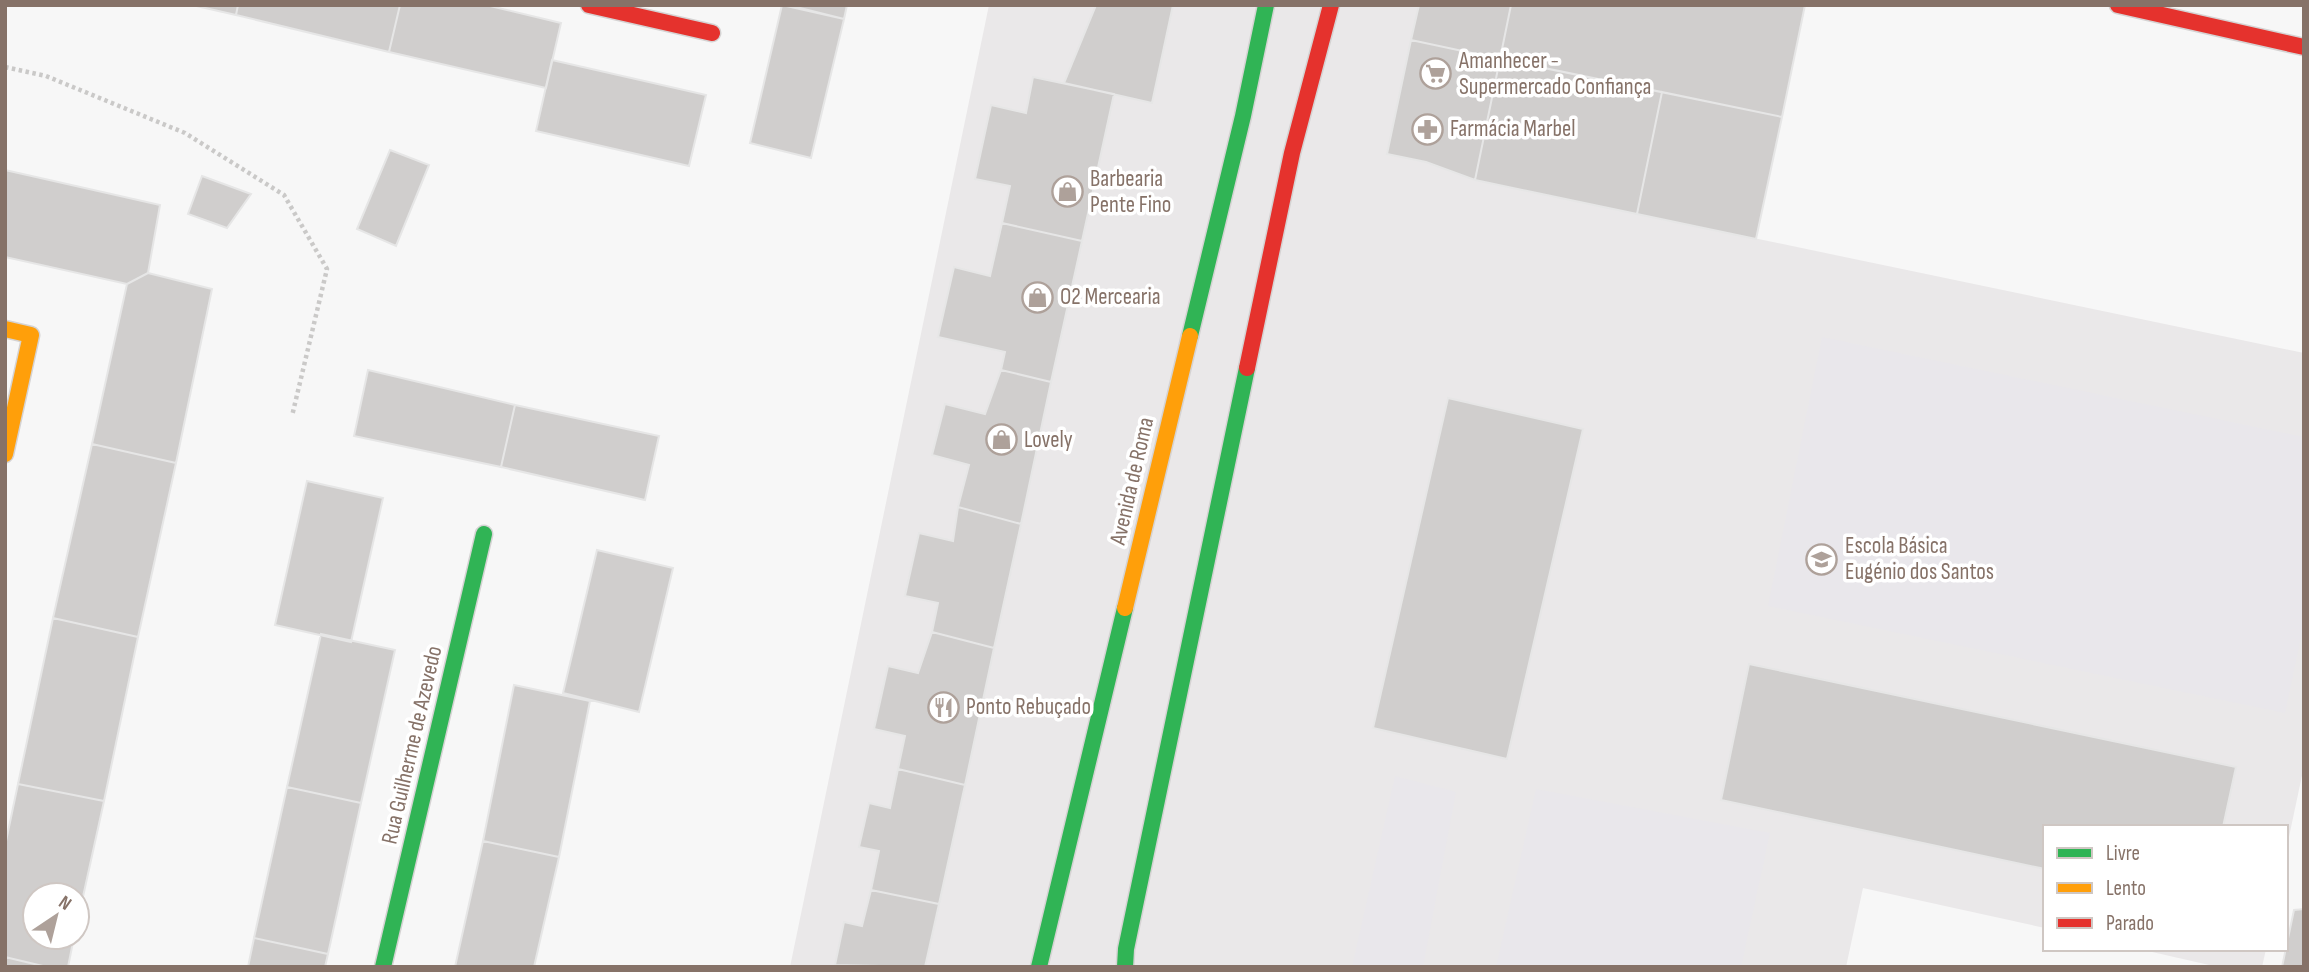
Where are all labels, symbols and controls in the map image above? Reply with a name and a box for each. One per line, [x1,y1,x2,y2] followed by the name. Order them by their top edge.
[1458,47,1651,101] place label: Amanhecer - Supermercado Confiança
[1419,57,1453,91] supermarket icon: Amanhecer - Supermercado Confiança
[1410,112,1444,146] pharmacy icon: Farmácia Marbel
[1450,115,1576,143] place label: Farmácia Marbel
[1090,165,1171,219] place label: Barbearia Pente Fino
[1050,175,1084,209] shop icon: Barbearia Pente Fino
[1020,280,1054,314] shop icon: O2 Mercearia
[1060,283,1161,311] place label: O2 Mercearia
[1104,415,1160,548] street label: Avenida de Roma
[984,423,1018,457] shop icon: Lovely
[1024,426,1073,454] place label: Lovely
[1845,532,1994,586] place label: Escola Básica Eugénio dos Santos
[1805,542,1839,576] school or university icon: Escola Básica Eugénio dos Santos
[376,643,448,847] street label: Rua Guilherme de Azevedo
[926,690,960,724] restaurant icon: Ponto Rebuçado
[966,693,1091,721] place label: Ponto Rebuçado
[2043,825,2288,951] legend
[2106,841,2140,866] text: Livre
[2106,876,2146,901] text: Lento
[21,881,91,951] north arrow
[54,891,76,916] text: N
[2106,911,2154,936] text: Parado

